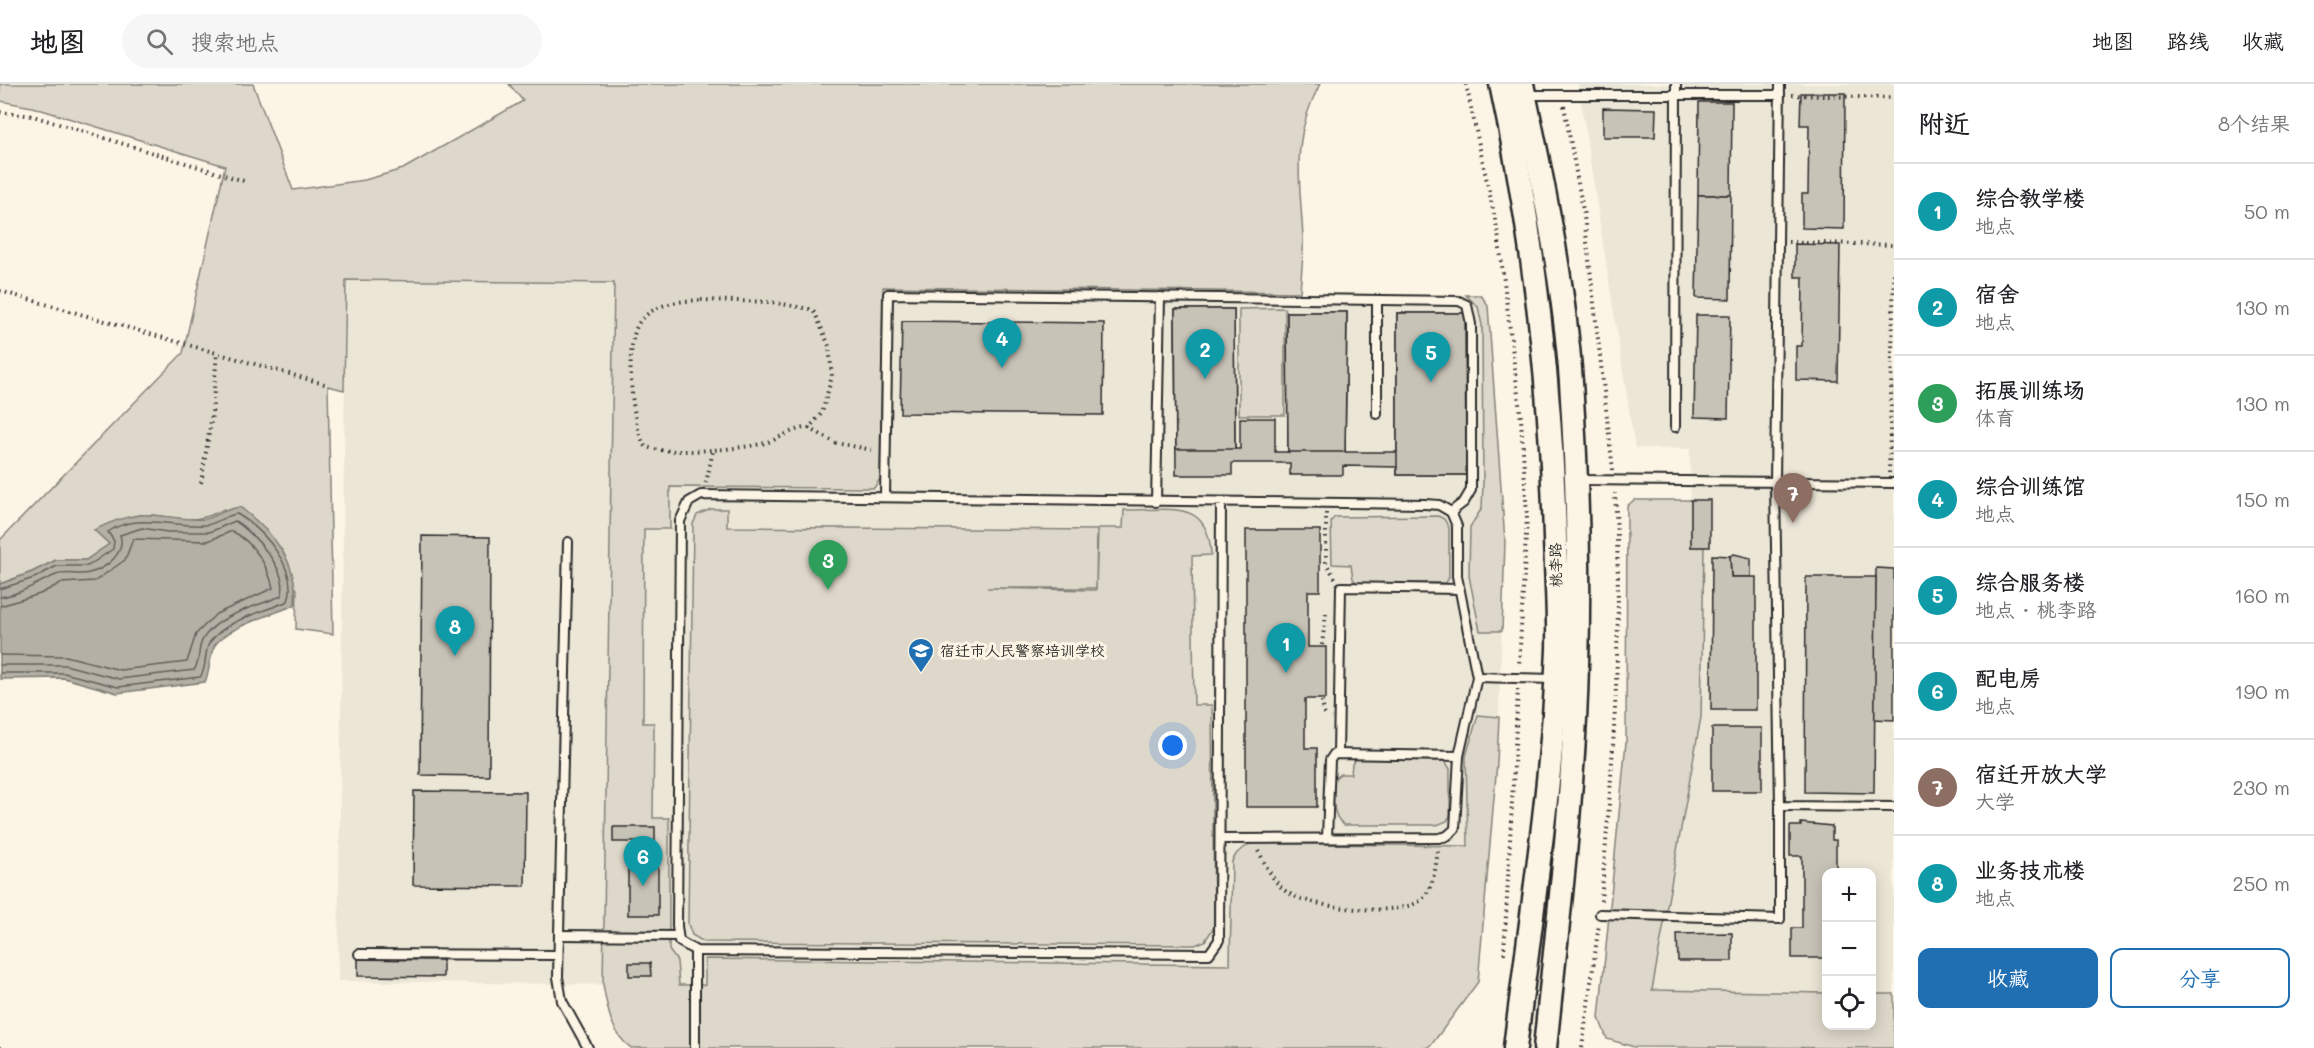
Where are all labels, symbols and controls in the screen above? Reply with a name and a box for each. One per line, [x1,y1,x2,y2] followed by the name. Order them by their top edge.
[122,14,542,68] search box
[30,23,86,59] text: 地图
[143,25,176,58] icon: search
[191,27,279,56] text: 搜索地点
[2092,27,2134,54] text: 地图
[2167,27,2209,54] text: 路线
[2242,27,2284,54] text: 收藏
[1918,106,1970,140] text: 附近
[2218,110,2290,136] text: 8个结果
[1975,183,2085,212] text: 综合教学楼
[1933,198,1942,224] text: 1
[2244,198,2290,224] text: 50 m
[1975,212,2015,238] text: 地点
[1975,279,2019,308] text: 宿舍
[1932,294,1943,320] text: 2
[2235,294,2290,320] text: 130 m
[1975,308,2015,334] text: 地点
[982,318,1022,368] pin: 4
[1186,330,1224,379] pin: 2
[1412,332,1450,382] pin: 5
[1975,375,2085,404] text: 拓展训练场
[1932,390,1944,416] text: 3
[2235,390,2290,416] text: 130 m
[1975,404,2015,430] text: 体育
[1975,471,2085,500] text: 综合训练馆
[1774,474,1812,523] pin: 7
[1931,486,1944,512] text: 4
[2235,486,2290,512] text: 150 m
[1975,500,2015,526] text: 地点
[808,540,848,590] pin: 3
[1545,542,1565,588] street label: 桃李路
[1975,567,2085,596] text: 综合服务楼
[1932,582,1943,608] text: 5
[2234,582,2290,608] text: 160 m
[1975,596,2097,622] text: 地点 · 桃李路
[436,606,474,656] pin: 8
[1266,624,1306,673] pin: 1
[906,636,936,674] school or university icon: 宿迁市人民警察培训学校
[940,640,1105,660] place label: 宿迁市人民警察培训学校
[1975,663,2041,692] text: 配电房
[1931,678,1944,704] text: 6
[2235,678,2290,704] text: 190 m
[1975,692,2015,718] text: 地点
[1158,731,1187,760] your location
[1975,759,2107,788] text: 宿迁开放大学
[1932,774,1943,800] text: 7
[2232,774,2290,800] text: 230 m
[1975,788,2015,814] text: 大学
[624,836,662,886] pin: 6
[1975,855,2085,884] text: 业务技术楼
[1822,868,1876,1030] map controls
[1822,868,1876,922] button: +
[1931,870,1944,896] text: 8
[2233,870,2290,896] text: 250 m
[1975,884,2015,910] text: 地点
[1822,922,1876,976] button: −
[1918,948,2098,1008] button: 收藏
[2110,948,2290,1008] button: 分享
[1822,976,1876,1030] button: locate

